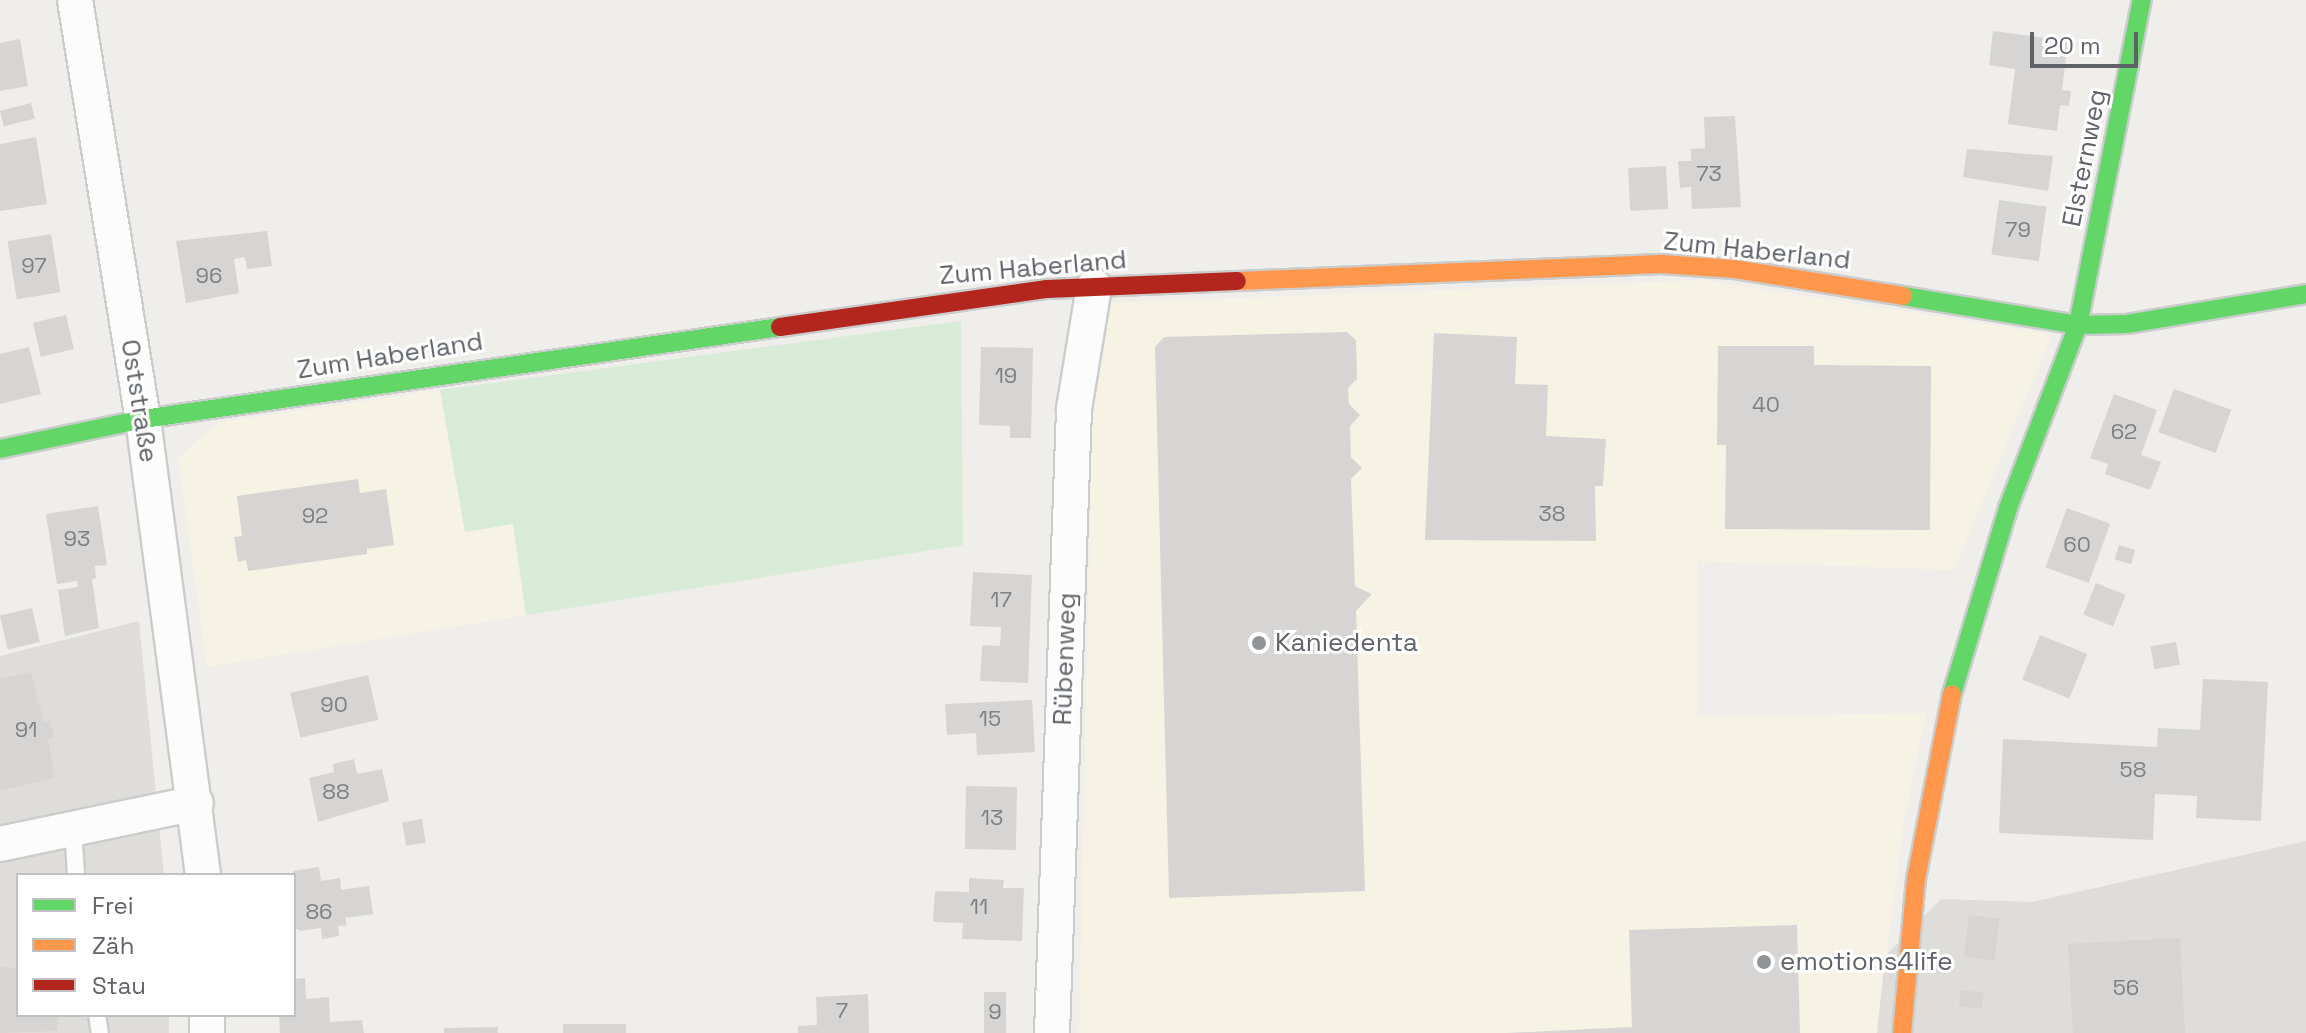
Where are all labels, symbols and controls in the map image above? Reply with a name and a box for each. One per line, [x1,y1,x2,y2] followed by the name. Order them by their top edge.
[2034,16,2142,66] scale bar
[2044,30,2101,61] text: 20 m
[2056,87,2114,229] street label: Elsternweg
[1696,161,1722,187] house number: 73
[2005,217,2031,243] house number: 79
[1662,226,1852,276] street label: Zum Haberland
[938,244,1128,292] street label: Zum Haberland
[21,253,47,279] house number: 97
[196,263,222,289] house number: 96
[295,326,485,386] street label: Zum Haberland
[114,337,164,465] street label: Oststraße
[995,363,1017,389] house number: 19
[1752,392,1780,418] house number: 40
[2111,419,2137,445] house number: 62
[1539,501,1565,527] house number: 38
[302,503,328,529] house number: 92
[64,526,90,552] house number: 93
[2063,532,2091,558] house number: 60
[990,587,1012,613] house number: 17
[1047,592,1083,726] street label: Rübenweg
[1275,627,1418,659] place label: Kaniedenta
[1250,634,1268,652] marker: Kaniedenta
[320,692,348,718] house number: 90
[979,706,1001,732] house number: 15
[15,717,37,743] house number: 91
[2120,757,2146,783] house number: 58
[322,779,350,805] house number: 88
[981,805,1003,831] house number: 13
[16,873,296,1017] legend
[92,890,134,921] text: Frei
[970,894,988,920] house number: 11
[305,899,333,925] house number: 86
[92,930,134,961] text: Zäh
[1780,946,1953,978] place label: emotions4life
[1755,953,1773,971] marker: emotions4life
[92,970,146,1001] text: Stau
[2113,975,2139,1001] house number: 56
[836,998,848,1024] house number: 7
[988,999,1002,1025] house number: 9

